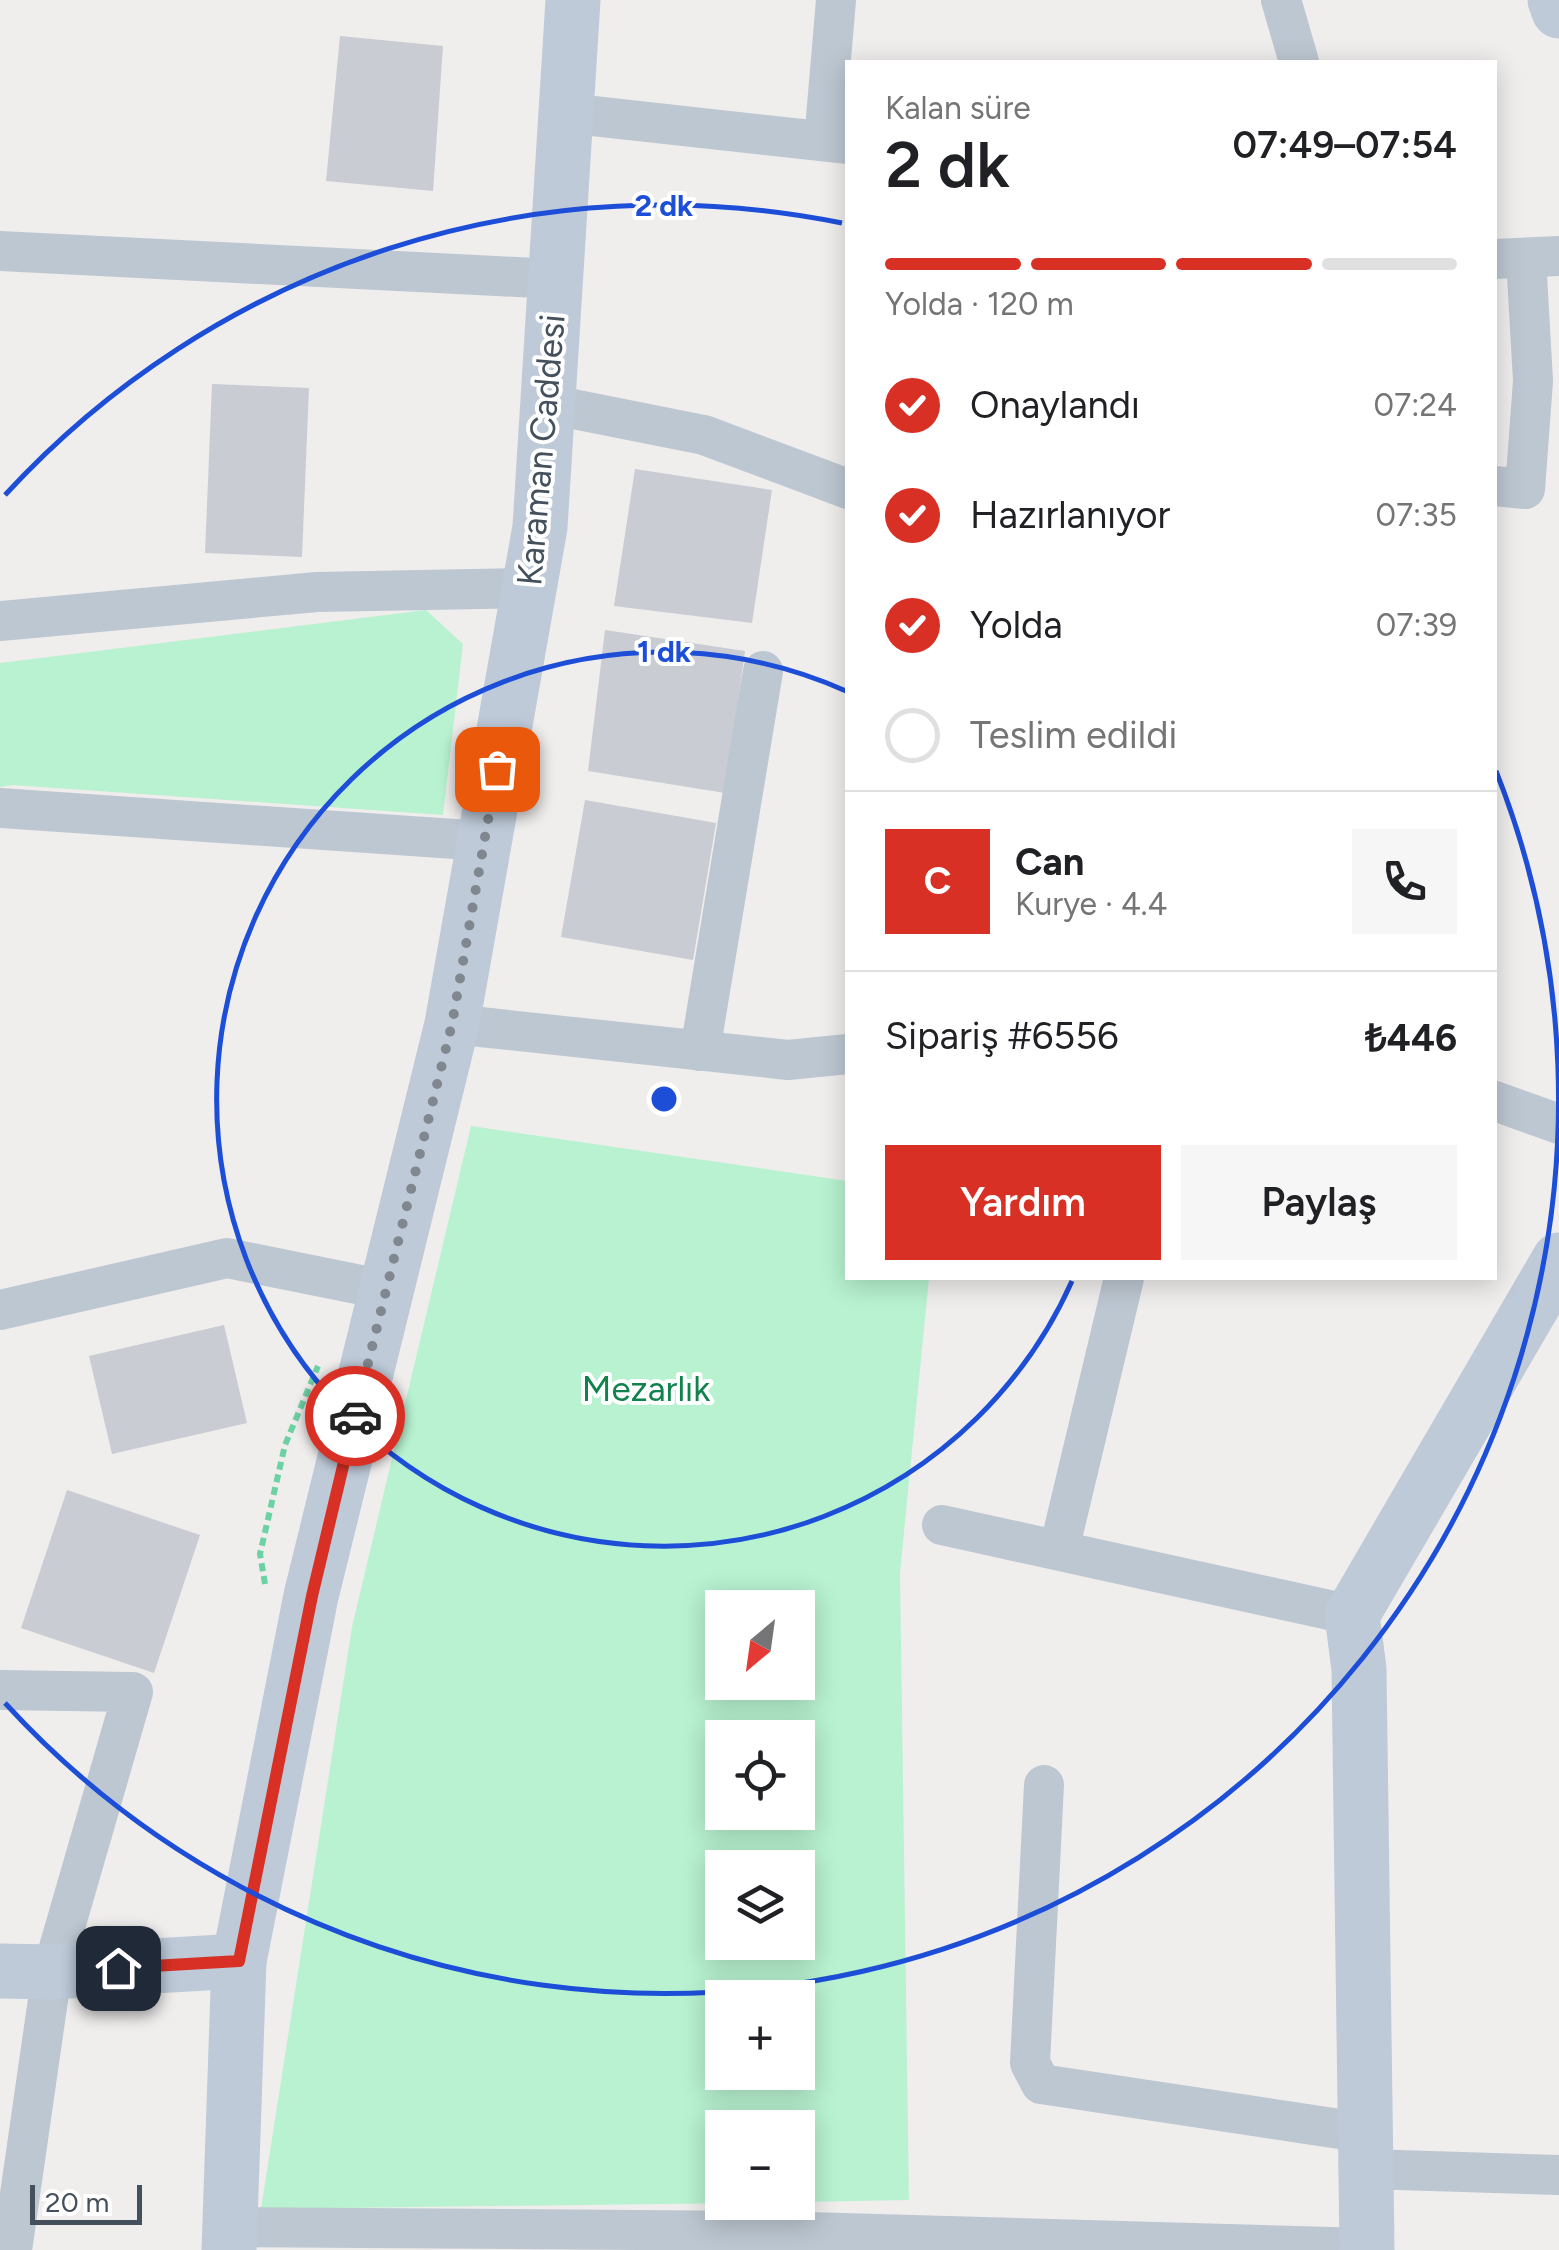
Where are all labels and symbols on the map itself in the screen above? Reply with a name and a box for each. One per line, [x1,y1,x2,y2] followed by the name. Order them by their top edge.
[635,187,693,224] text: 2 dk
[508,313,574,587] street label: Karaman Caddesi
[637,633,691,670] text: 1 dk
[455,727,540,812] pin
[646,1081,682,1117] centre of rings
[305,1366,405,1466] courier
[582,1368,710,1410] park label: Mezarlık
[705,1590,815,1700] north arrow
[76,1926,161,2011] pin
[30,2180,142,2224] scale bar

